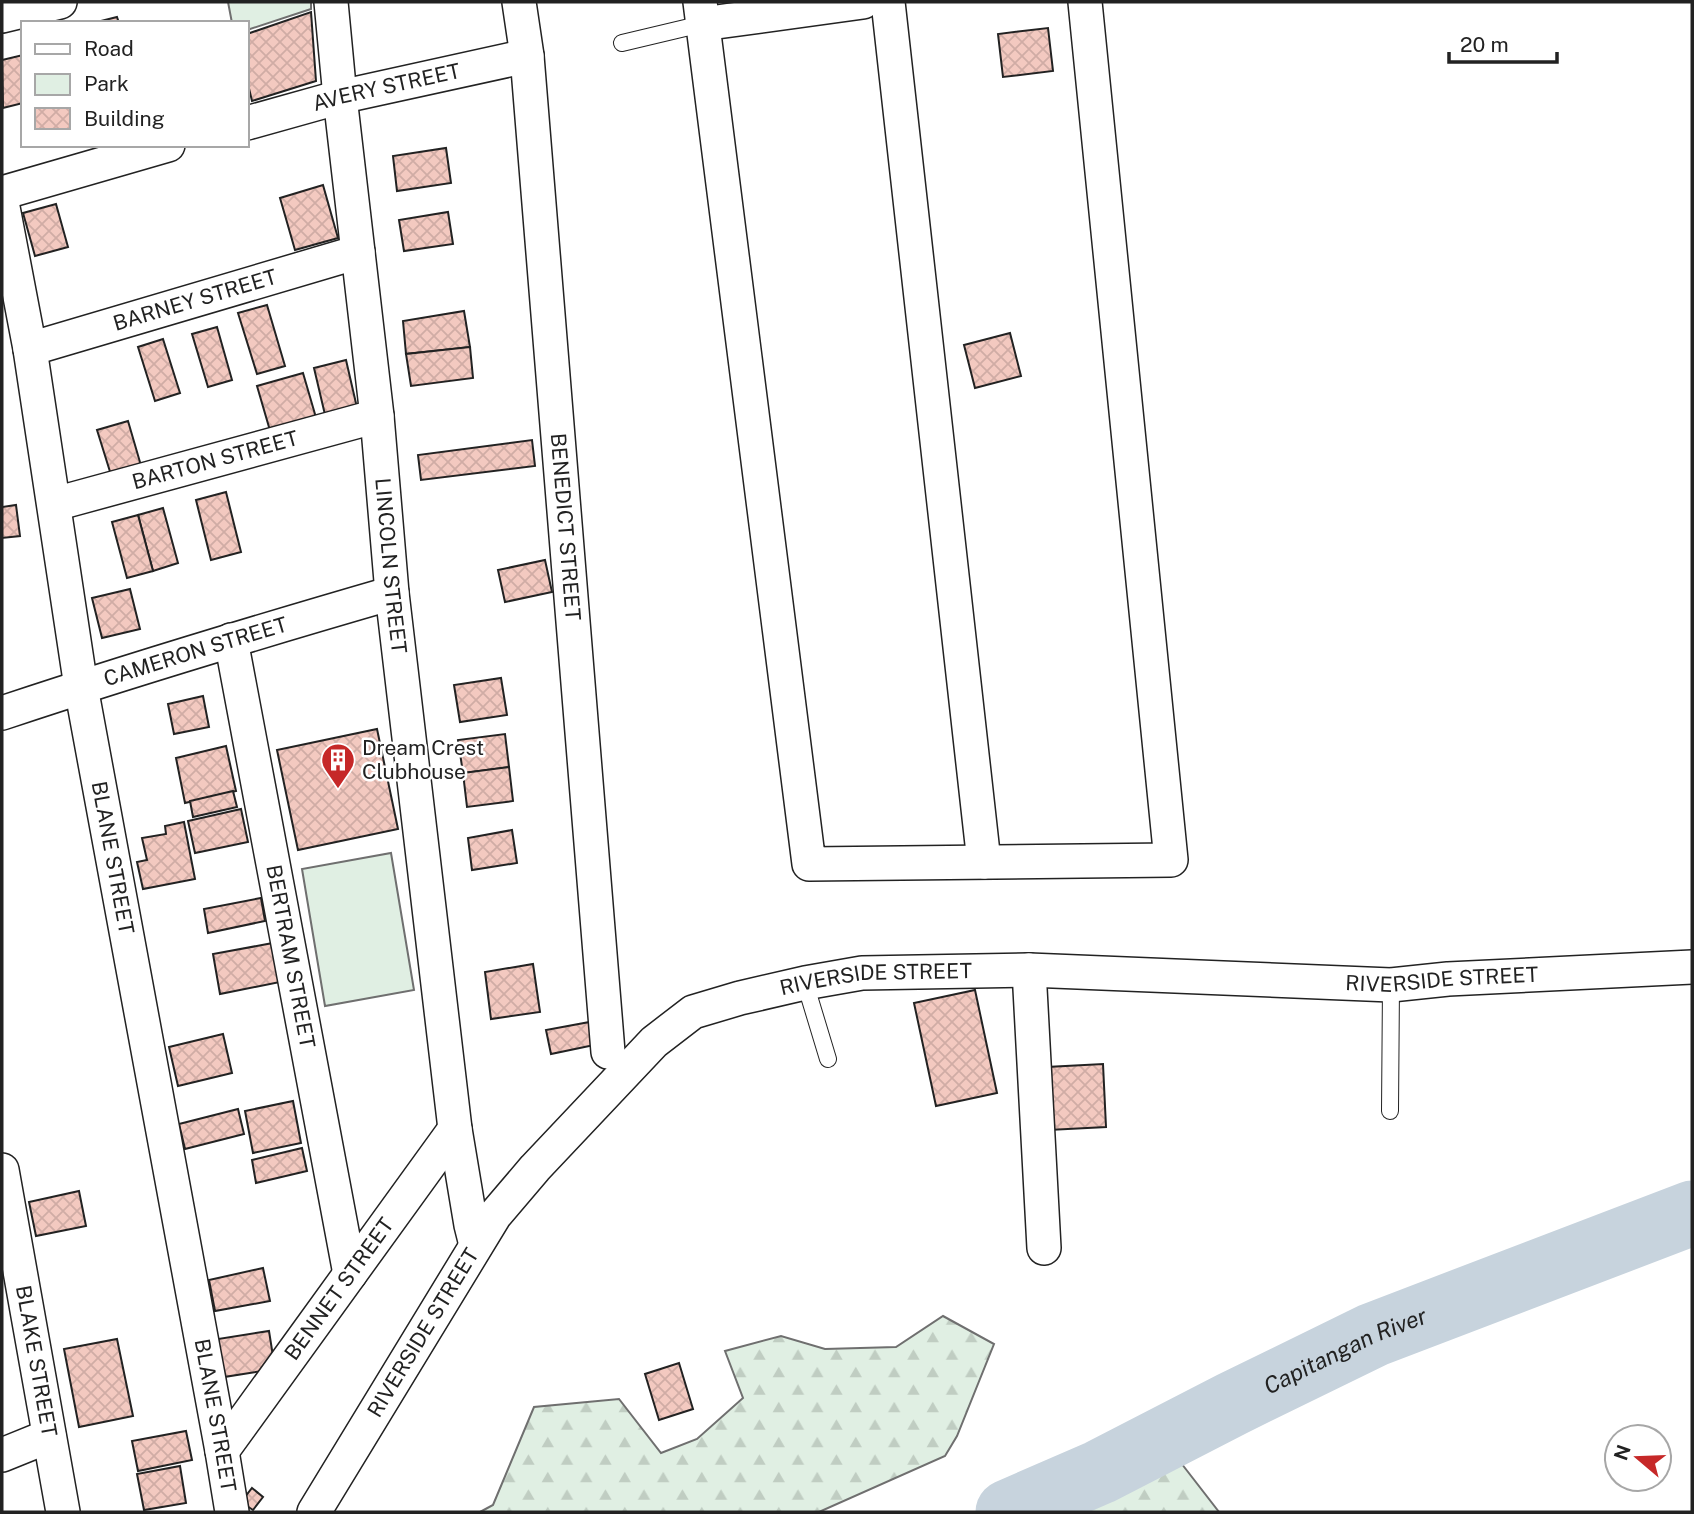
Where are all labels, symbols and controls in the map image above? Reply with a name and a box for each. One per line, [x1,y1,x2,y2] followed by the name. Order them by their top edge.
[21,21,248,147] legend
[1449,21,1558,65] scale bar
[1460,32,1509,57] text: 20 m
[84,36,134,61] text: Road
[310,58,463,116] street label: AVERY STREET
[84,71,129,96] text: Park
[84,106,165,131] text: Building
[110,264,280,336] street label: BARNEY STREET
[129,425,301,494] street label: BARTON STREET
[546,432,586,622] street label: BENEDICT STREET
[370,477,412,655] street label: LINCOLN STREET
[100,611,290,691] street label: CAMERON STREET
[362,735,484,784] place label: Dream Crest Clubhouse
[319,741,357,790] building icon: Dream Crest Clubhouse
[87,779,139,936] street label: BLANE STREET
[261,863,320,1050] street label: BERTRAM STREET
[777,958,972,1000] street label: RIVERSIDE STREET
[1345,962,1539,997] street label: RIVERSIDE STREET
[279,1213,399,1365] street label: BENNET STREET
[362,1243,484,1421] street label: RIVERSIDE STREET
[11,1283,62,1439] street label: BLAKE STREET
[1259,1302,1431,1399] water label: Capitangan River
[190,1337,241,1494] street label: BLANE STREET
[1603,1423,1673,1493] north arrow
[1609,1442,1635,1463] text: N

